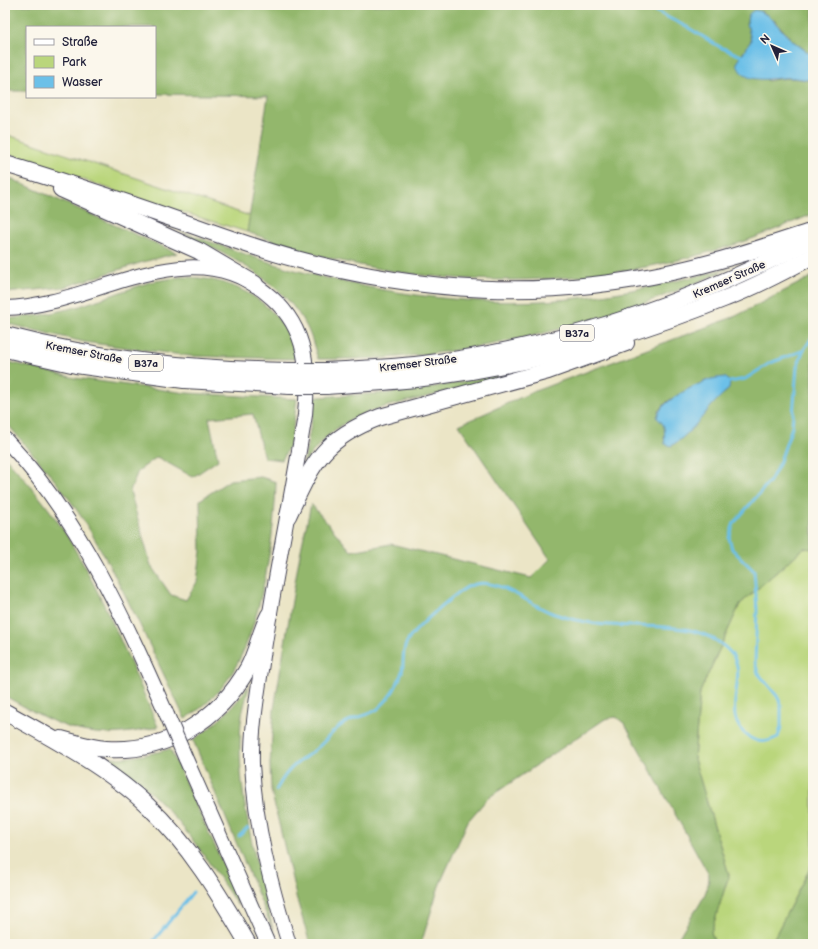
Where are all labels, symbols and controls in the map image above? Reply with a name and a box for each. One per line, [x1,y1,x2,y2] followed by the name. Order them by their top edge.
[26,26,156,98] legend
[752,26,792,66] north arrow
[758,32,773,47] text: N
[62,35,98,50] text: Straße
[62,55,86,70] text: Park
[62,75,103,90] text: Wasser
[691,257,768,301] street label: Kremser Straße
[560,325,594,341] road number: B37a
[44,339,124,366] street label: Kremser Straße
[379,352,458,375] street label: Kremser Straße
[129,355,163,371] road number: B37a

